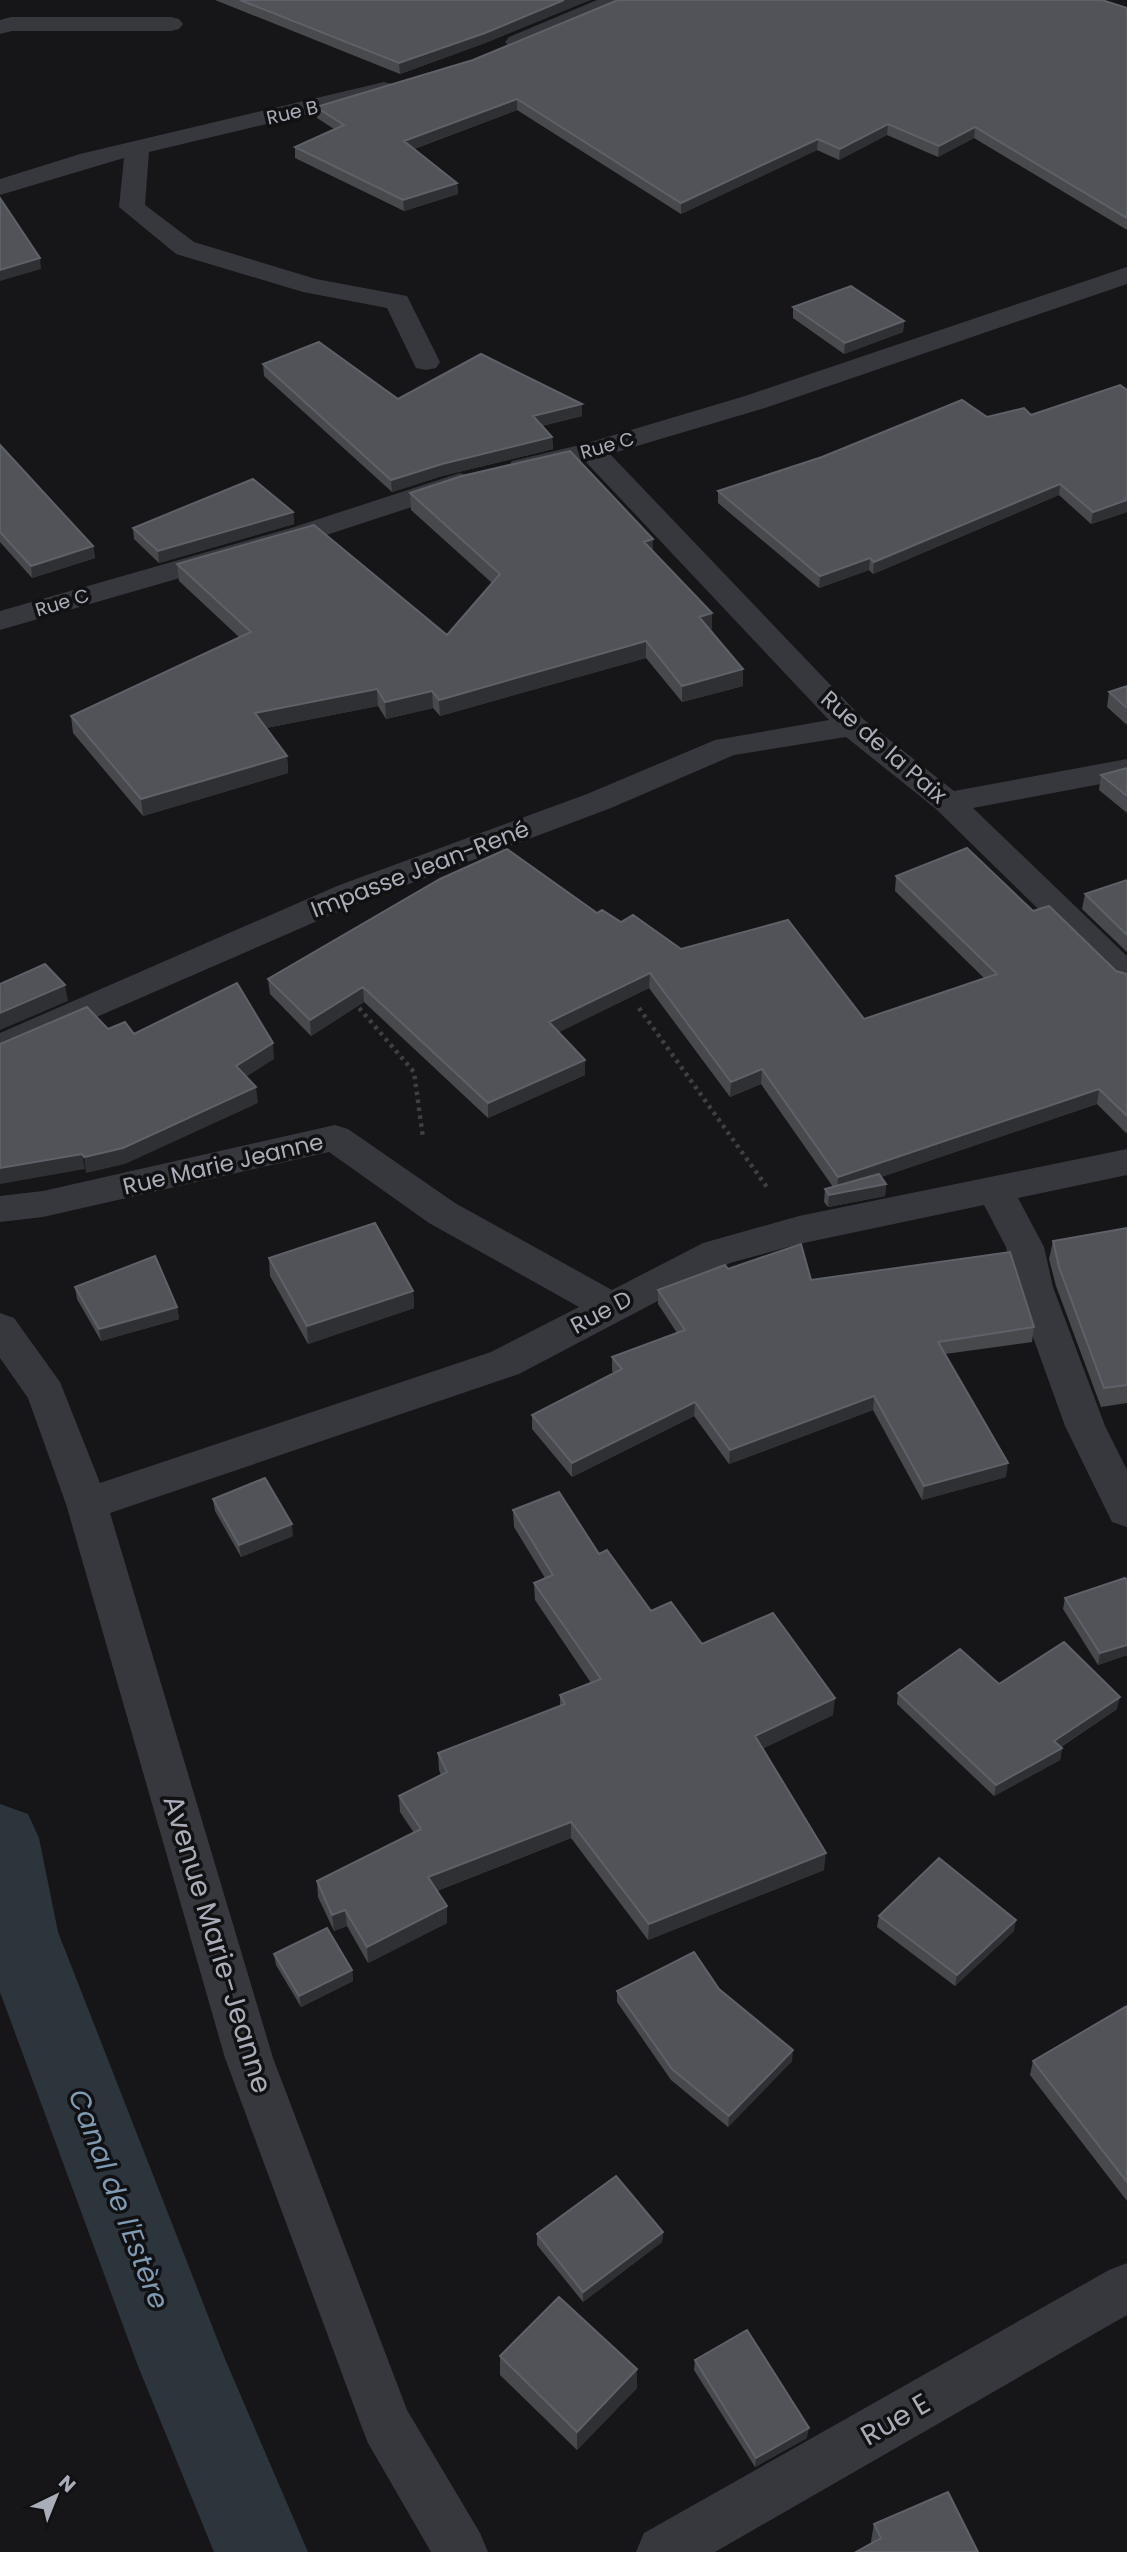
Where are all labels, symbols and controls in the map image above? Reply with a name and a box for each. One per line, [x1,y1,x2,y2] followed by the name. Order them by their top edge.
[264,93,321,132] street label: Rue B
[577,425,637,466] street label: Rue C
[32,581,93,623] street label: Rue C
[814,683,954,811] street label: Rue de la Paix
[306,813,534,925] street label: Impasse Jean-René
[120,1125,326,1203] street label: Rue Marie Jeanne
[565,1283,637,1341] street label: Rue D
[154,1790,282,2098] street label: Avenue Marie-Jeanne
[59,2083,178,2315] water label: Canal de l'Estère
[853,2384,937,2455] street label: Rue E
[21,2461,91,2531] north arrow
[53,2469,82,2499] text: N

